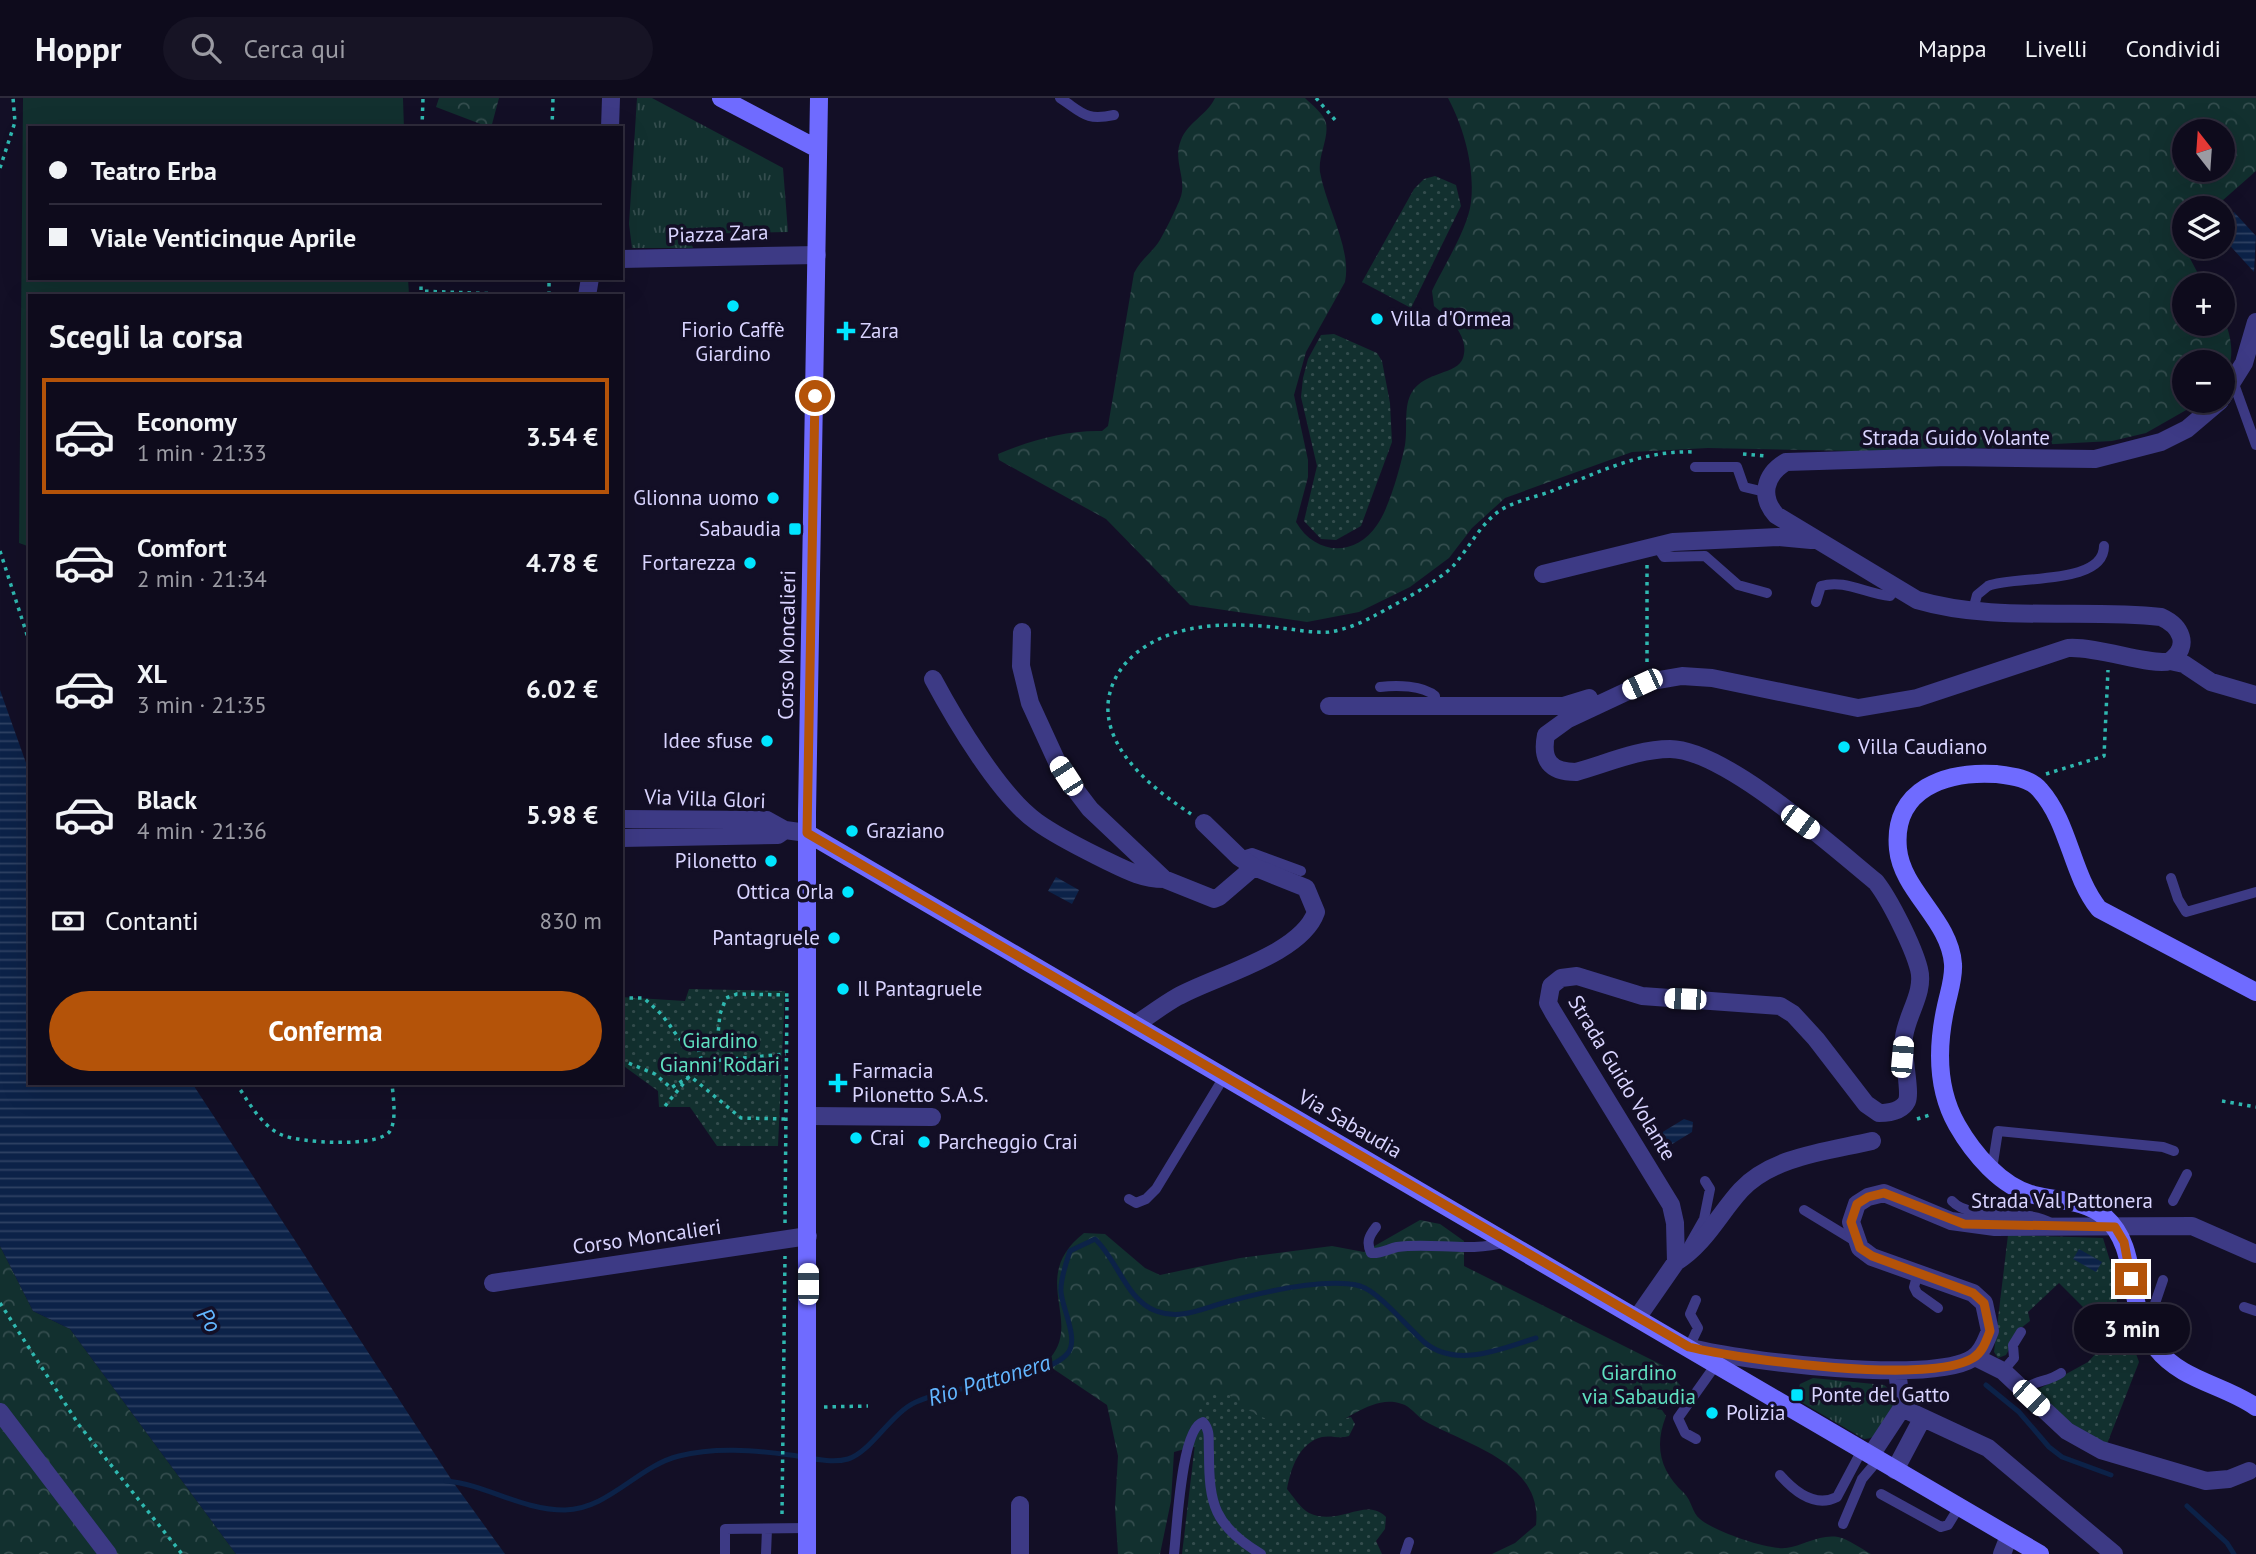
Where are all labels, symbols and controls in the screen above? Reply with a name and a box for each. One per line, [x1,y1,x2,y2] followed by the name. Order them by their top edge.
[163,17,653,80] search box
[35,27,121,70] text: Hoppr
[187,29,225,67] icon: search
[243,32,346,65] text: Cerca qui
[1918,33,1987,64] text: Mappa
[2025,33,2087,64] text: Livelli
[2125,33,2221,64] text: Condividi
[2172,119,2235,182] north arrow
[2172,119,2235,413] map controls
[91,154,217,187] text: Teatro Erba
[2172,196,2235,259] button: layers
[667,218,769,249] street label: Piazza Zara
[91,221,356,254] text: Viale Venticinque Aprile
[2172,273,2235,336] button: +
[725,298,741,314] marker: Fiorio Caffè Giardino
[1390,305,1512,332] place label: Villa d'Ormea
[1369,311,1385,327] marker: Villa d'Ormea
[49,315,243,357] text: Scegli la corsa
[681,316,785,367] place label: Fiorio Caffè Giardino
[860,317,899,344] place label: Zara
[838,323,854,339] marker: Zara
[2172,350,2235,413] button: −
[799,380,831,412] route start
[53,405,116,468] icon: car
[137,405,237,438] text: Economy
[526,420,598,453] text: 3.54 €
[1862,424,2050,451] street label: Strada Guido Volante
[137,438,267,467] text: 1 min · 21:33
[633,484,759,511] place label: Glionna uomo
[765,490,781,506] marker: Glionna uomo
[699,515,781,542] place label: Sabaudia
[787,521,803,537] marker: Sabaudia
[53,531,116,594] icon: car
[137,531,227,564] text: Comfort
[526,546,598,579] text: 4.78 €
[642,549,736,576] place label: Fortarezza
[742,555,758,571] marker: Fortarezza
[137,564,267,593] text: 2 min · 21:34
[772,570,801,720] street label: Corso Moncalieri
[53,657,116,720] icon: car
[137,657,167,690] text: XL
[1619,666,1666,702] car
[526,672,598,705] text: 6.02 €
[137,690,267,719] text: 3 min · 21:35
[663,727,753,754] place label: Idee sfuse
[759,733,775,749] marker: Idee sfuse
[1857,733,1987,760] place label: Villa Caudiano
[1836,739,1852,755] marker: Villa Caudiano
[1046,753,1087,799] car
[53,783,116,846] icon: car
[137,783,197,816] text: Black
[643,783,766,814] street label: Via Villa Glori
[526,798,598,831] text: 5.98 €
[1777,801,1824,843] car
[137,816,267,845] text: 4 min · 21:36
[866,817,945,844] place label: Graziano
[844,823,860,839] marker: Graziano
[675,847,757,874] place label: Pilonetto
[763,853,779,869] marker: Pilonetto
[736,878,834,905] place label: Ottica Orla
[840,884,856,900] marker: Ottica Orla
[49,902,87,940] icon: cash
[105,904,199,937] text: Contanti
[540,906,602,935] text: 830 m
[712,924,820,951] place label: Pantagruele
[826,930,842,946] marker: Pantagruele
[857,975,983,1002] place label: Il Pantagruele
[835,981,851,997] marker: Il Pantagruele
[1664,988,1707,1010] car
[1562,990,1682,1165] street label: Strada Guido Volante
[49,991,602,1071] button: Conferma
[660,1027,780,1078] park label: Giardino Gianni Rodari
[1890,1035,1915,1079] car
[852,1057,988,1108] place label: Farmacia Pilonetto S.A.S.
[830,1075,846,1091] marker: Farmacia Pilonetto S.A.S.
[1293,1082,1407,1164] street label: Via Sabaudia
[870,1124,905,1151] place label: Crai
[938,1128,1078,1155] place label: Parcheggio Crai
[848,1130,864,1146] marker: Crai
[916,1134,932,1150] marker: Parcheggio Crai
[1971,1187,2153,1214] street label: Strada Val Pattonera
[571,1213,723,1260] street label: Corso Moncalieri
[798,1263,819,1305] car
[2115,1263,2147,1295] route end
[191,1302,228,1338] water label: Po
[2073,1304,2189,1352] callout: 3 min
[2104,1314,2160,1343] text: 3 min
[924,1347,1054,1412] water label: Rio Pattonera
[1582,1359,1696,1410] park label: Giardino via Sabaudia
[2009,1376,2054,1420] car
[1811,1381,1950,1408] place label: Ponte del Gatto
[1789,1387,1805,1403] marker: Ponte del Gatto
[1726,1399,1785,1426] place label: Polizia
[1704,1405,1720,1421] marker: Polizia

